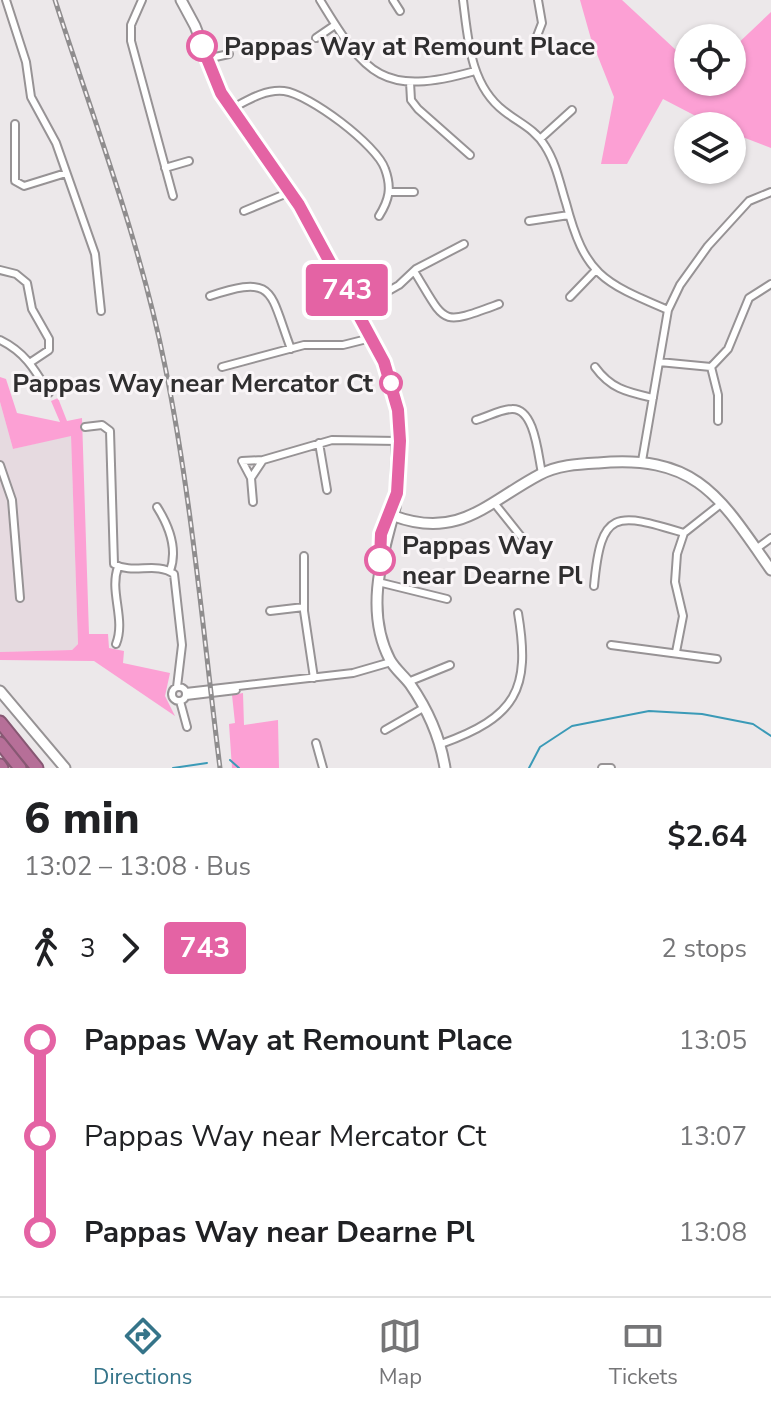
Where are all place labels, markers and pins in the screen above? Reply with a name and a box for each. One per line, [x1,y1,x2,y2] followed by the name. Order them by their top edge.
[224,29,595,64] place label: Pappas Way at Remount Place
[187,31,217,61] marker: Pappas Way at Remount Place
[12,366,374,401] place label: Pappas Way near Mercator Ct
[380,372,402,394] marker: Pappas Way near Mercator Ct
[402,528,583,593] place label: Pappas Way near Dearne Pl
[365,545,395,575] marker: Pappas Way near Dearne Pl

